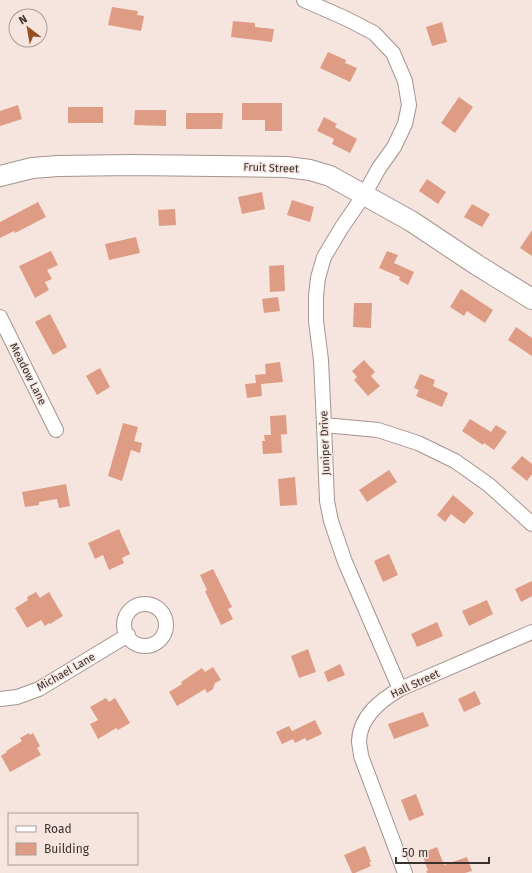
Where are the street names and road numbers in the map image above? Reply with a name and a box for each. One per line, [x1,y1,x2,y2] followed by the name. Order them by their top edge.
[243,161,299,175] street label: Fruit Street
[7,341,49,407] street label: Meadow Lane
[317,410,333,476] street label: Juniper Drive
[34,650,98,694] street label: Michael Lane
[388,667,442,701] street label: Hall Street

